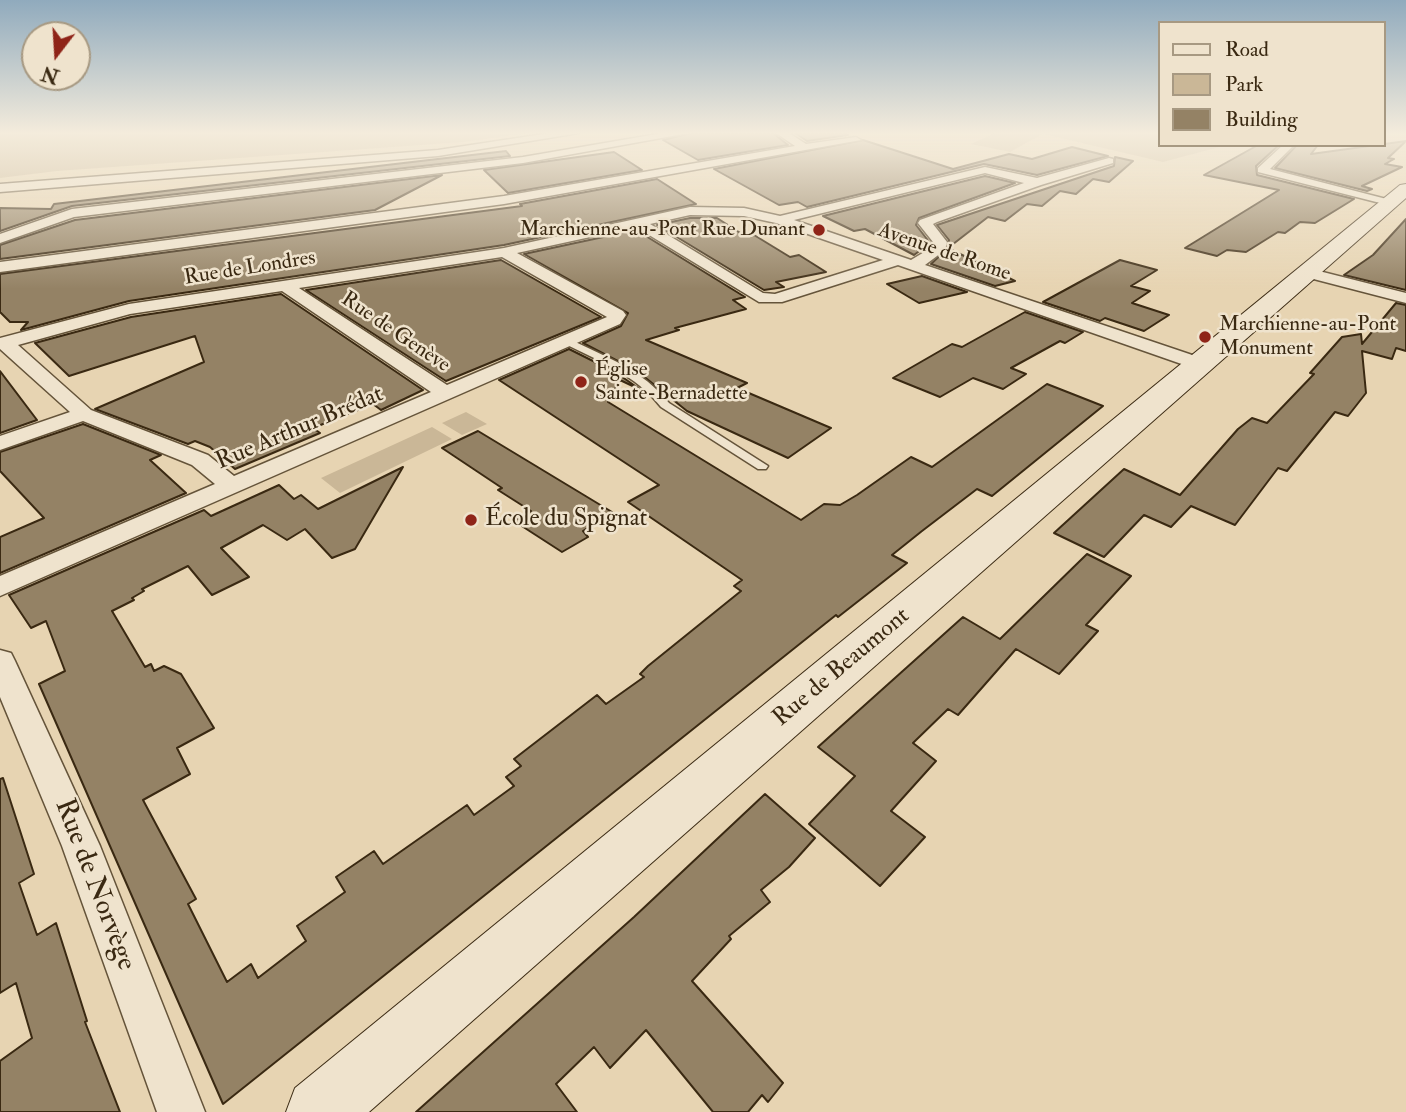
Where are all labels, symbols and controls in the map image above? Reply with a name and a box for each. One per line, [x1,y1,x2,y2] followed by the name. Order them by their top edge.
[21,21,91,91] north arrow
[1158,21,1385,147] legend
[1225,36,1269,63] text: Road
[39,60,62,88] text: N
[1225,71,1263,98] text: Park
[1225,106,1298,133] text: Building
[519,217,805,243] place label: Marchienne-au-Pont Rue Dunant
[874,219,1014,287] street label: Avenue de Rome
[811,222,827,238] marker: Marchienne-au-Pont Rue Dunant
[183,246,317,292] street label: Rue de Londres
[336,287,454,379] street label: Rue de Genève
[1219,312,1396,362] place label: Marchienne-au-Pont Monument
[1197,329,1213,345] marker: Marchienne-au-Pont Monument
[595,357,747,407] place label: Église Sainte-Bernadette
[573,374,589,390] marker: Église Sainte-Bernadette
[212,381,388,477] street label: Rue Arthur Brédat
[485,506,647,534] place label: École du Spignat
[463,512,479,528] marker: École du Spignat
[768,603,916,733] street label: Rue de Beaumont
[46,795,142,975] street label: Rue de Norvège

